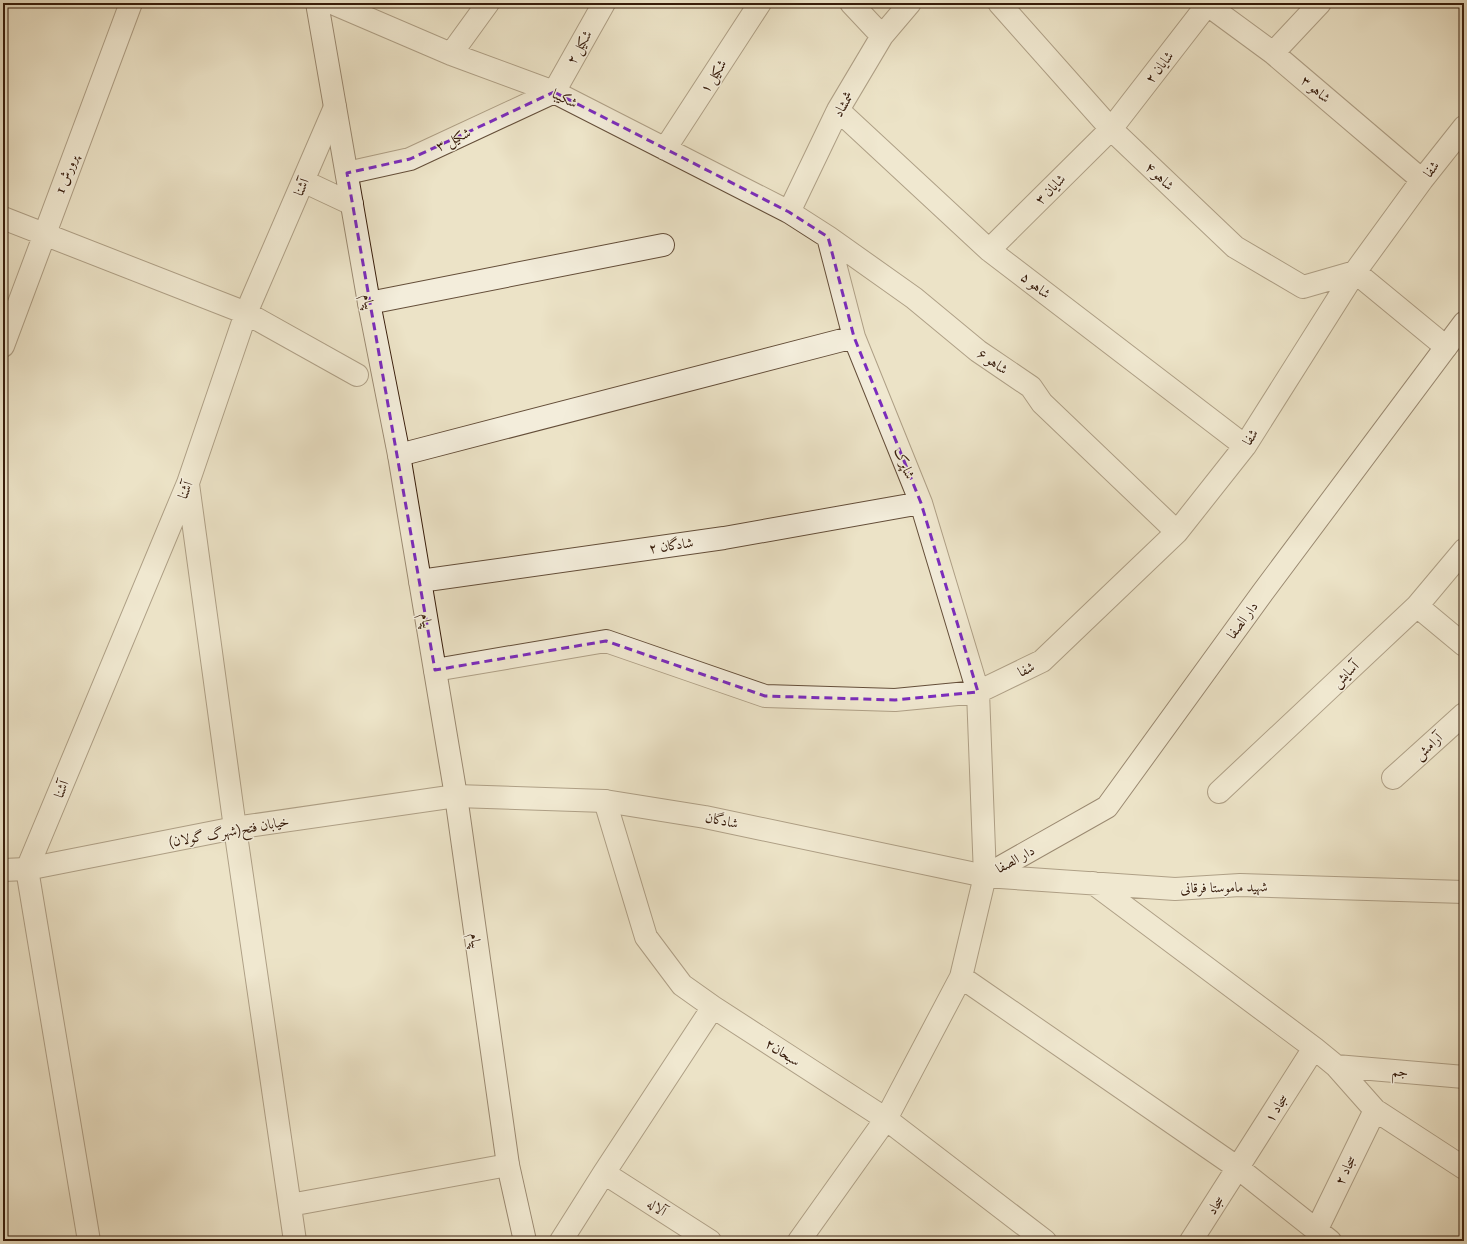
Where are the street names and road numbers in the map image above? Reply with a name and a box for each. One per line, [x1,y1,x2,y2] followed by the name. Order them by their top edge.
[563,27,598,68] street label: شکیل ۲
[1142,48,1177,87] street label: شایان ۲
[696,56,732,97] street label: شکیل ۱
[1297,72,1334,107] street label: شاهو ۳
[549,85,580,112] street label: شکیبا
[829,88,857,120] street label: شمشاد
[433,124,474,157] street label: شکیل ۳
[51,151,82,196] street label: پرورش 1
[1420,158,1443,181] street label: شفا
[1142,159,1178,194] street label: شاهو ۴
[1032,170,1069,208] street label: شایان ۳
[290,174,314,199] street label: آشنا
[1017,268,1054,302] street label: شاهو ۵
[355,293,378,312] street label: پیام
[974,345,1011,378] street label: شاهو ۶
[1239,426,1262,449] street label: شفا
[891,445,919,482] street label: شاپرک
[174,477,197,502] street label: آشنا
[648,534,694,557] street label: شادگان ۲
[1223,598,1262,642] street label: دار الصفا
[413,612,436,631] street label: پیام
[1328,656,1364,692] street label: آسایش
[1015,658,1037,681] street label: شفا
[1411,728,1448,764] street label: آرامش
[50,776,73,801] street label: آشنا
[704,809,740,832] street label: شادگان
[168,813,291,854] street label: خیابان فتح(شهرگ گولان)
[993,842,1038,877] street label: دار الصفا
[1180,878,1268,898] street label: شهید ماموستا فرقانی
[462,932,485,951] street label: پیام
[762,1035,803,1070] street label: سبحان۲
[1391,1062,1409,1086] street label: جم
[1261,1091,1292,1126] street label: سجاد ۱
[1331,1153,1360,1188] street label: سجاد ۲
[1203,1193,1228,1218] street label: سجاد
[644,1195,671,1221] street label: آلاله

